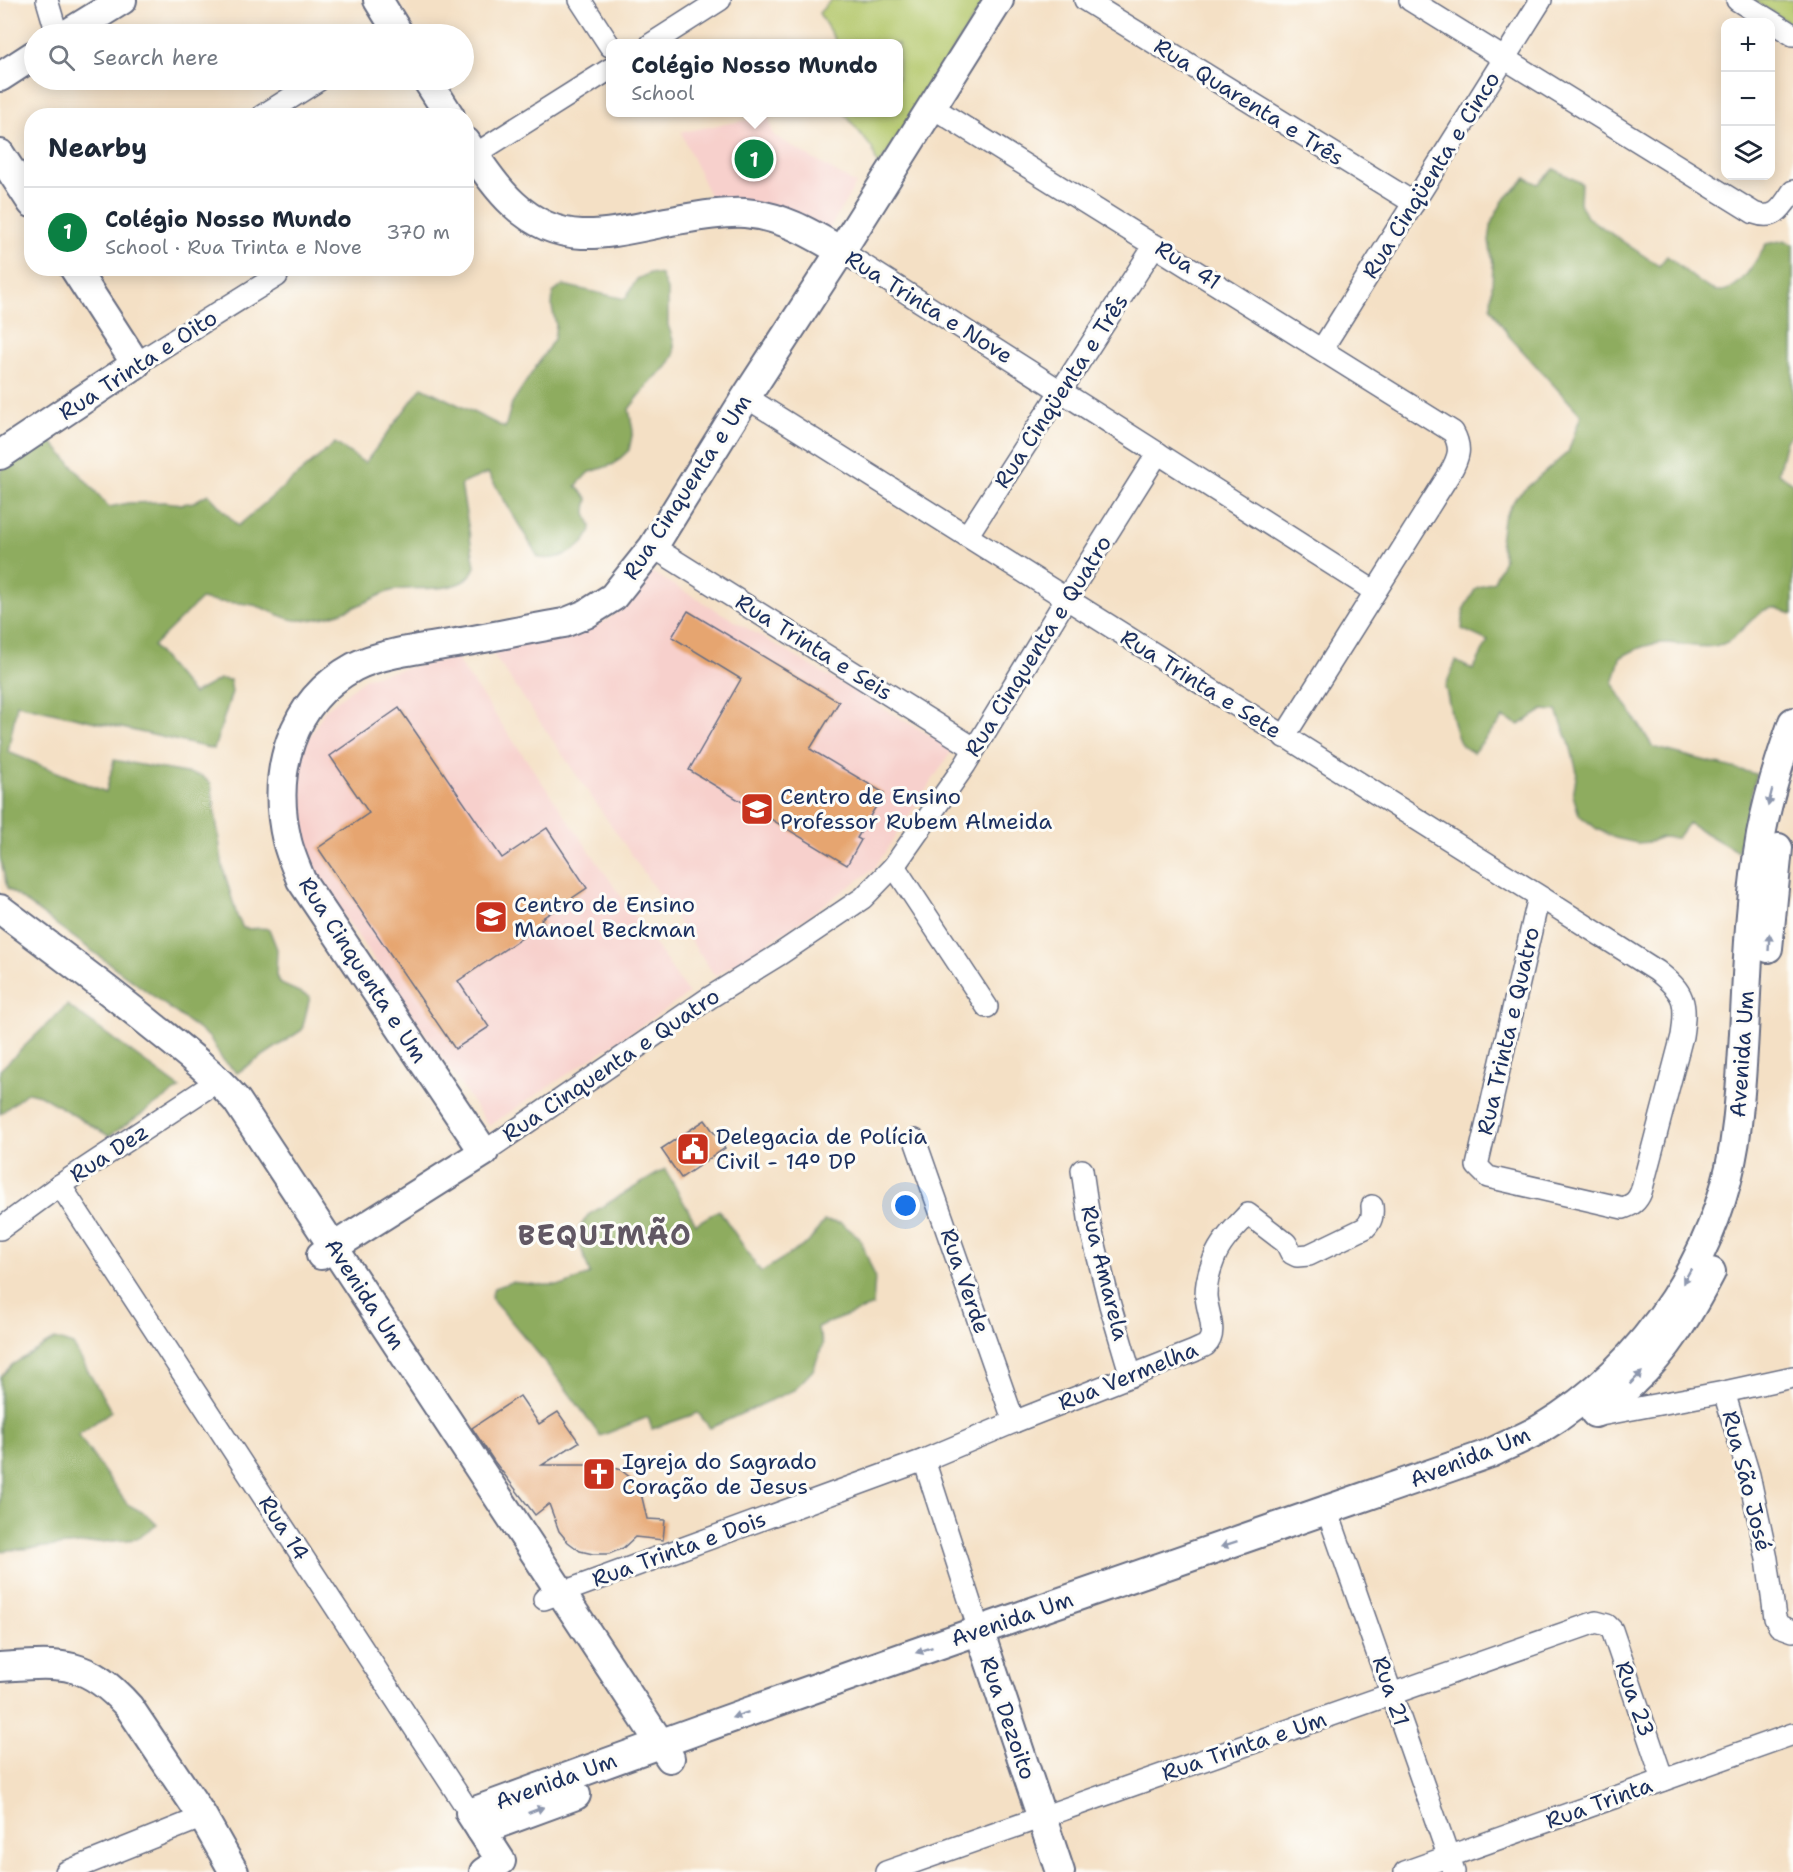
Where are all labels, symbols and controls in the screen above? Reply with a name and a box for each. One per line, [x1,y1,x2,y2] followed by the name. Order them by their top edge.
[1721,18,1775,180] map controls
[1721,18,1775,72] button: +
[24,24,474,90] search box
[1148,32,1350,172] street label: Rua Quarenta e Três
[606,39,903,117] popup
[45,41,78,74] icon: search
[93,43,219,72] text: Search here
[631,51,878,80] text: Colégio Nosso Mundo
[1355,66,1507,284] street label: Rua Cinqüenta e Cinco
[1721,72,1775,126] button: −
[631,80,694,106] text: School
[1721,126,1775,180] button: layers
[48,130,147,165] text: Nearby
[734,136,774,182] pin: 1
[105,205,351,234] text: Colégio Nosso Mundo
[63,219,72,245] text: 1
[386,219,450,245] text: 370 m
[105,234,362,260] text: School · Rua Trinta e Nove
[1150,234,1226,296] street label: Rua 41
[840,244,1018,370] street label: Rua Trinta e Nove
[987,288,1135,494] street label: Rua Cinqüenta e Três
[53,303,223,427] street label: Rua Trinta e Oito
[616,389,758,585] street label: Rua Cinquenta e Um
[958,530,1118,762] street label: Rua Cinquenta e Quatro
[730,587,898,707] street label: Rua Trinta e Seis
[1115,623,1287,745] street label: Rua Trinta e Sete
[780,782,1052,836] place label: Centro de Ensino Professor Rubem Almeida
[1765,789,1775,807] one-way arrow
[739,791,775,827] school or university icon: Centro de Ensino Professor Rubem Almeida
[292,872,434,1068] street label: Rua Cinquenta e Um
[514,890,696,944] place label: Centro de Ensino Manoel Beckman
[473,899,509,935] school or university icon: Centro de Ensino Manoel Beckman
[1470,924,1546,1138] street label: Rua Trinta e Quatro
[1764,933,1773,952] one-way arrow
[497,981,725,1149] street label: Rua Cinquenta e Quatro
[1723,989,1761,1118] street label: Avenida Um
[64,1117,154,1189] street label: Rua Dez
[716,1122,927,1176] place label: Delegacia de Polícia Civil - 14º DP
[675,1131,711,1167] public building icon: Delegacia de Polícia Civil - 14º DP
[891,1191,920,1220] your location
[1074,1202,1136,1344] street label: Rua Amarela
[518,1216,692,1254] district label: BEQUIMÃO
[934,1225,996,1337] street label: Rua Verde
[318,1233,412,1355] street label: Avenida Um
[1682,1268,1692,1285] one-way arrow
[1054,1335,1202,1417] street label: Rua Vermelha
[1629,1372,1643,1386] one-way arrow
[1716,1408,1778,1554] street label: Rua São José
[1406,1420,1534,1494] street label: Avenida Um
[622,1447,817,1501] place label: Igreja do Sagrado Coração de Jesus
[581,1456,617,1492] church icon: Igreja do Sagrado Coração de Jesus
[252,1490,316,1566] street label: Rua 14
[588,1504,770,1594] street label: Rua Trinta e Dois
[1220,1539,1238,1549] one-way arrow
[947,1585,1077,1653] street label: Avenida Um
[915,1645,933,1655] one-way arrow
[1366,1652,1416,1730] street label: Rua 21
[973,1653,1043,1783] street label: Rua Dezoito
[1609,1657,1661,1741] street label: Rua 23
[1158,1704,1330,1788] street label: Rua Trinta e Um
[731,1710,749,1720] one-way arrow
[491,1746,621,1816] street label: Avenida Um
[1542,1770,1657,1836] street label: Rua Trinta
[527,1804,545,1814] one-way arrow

